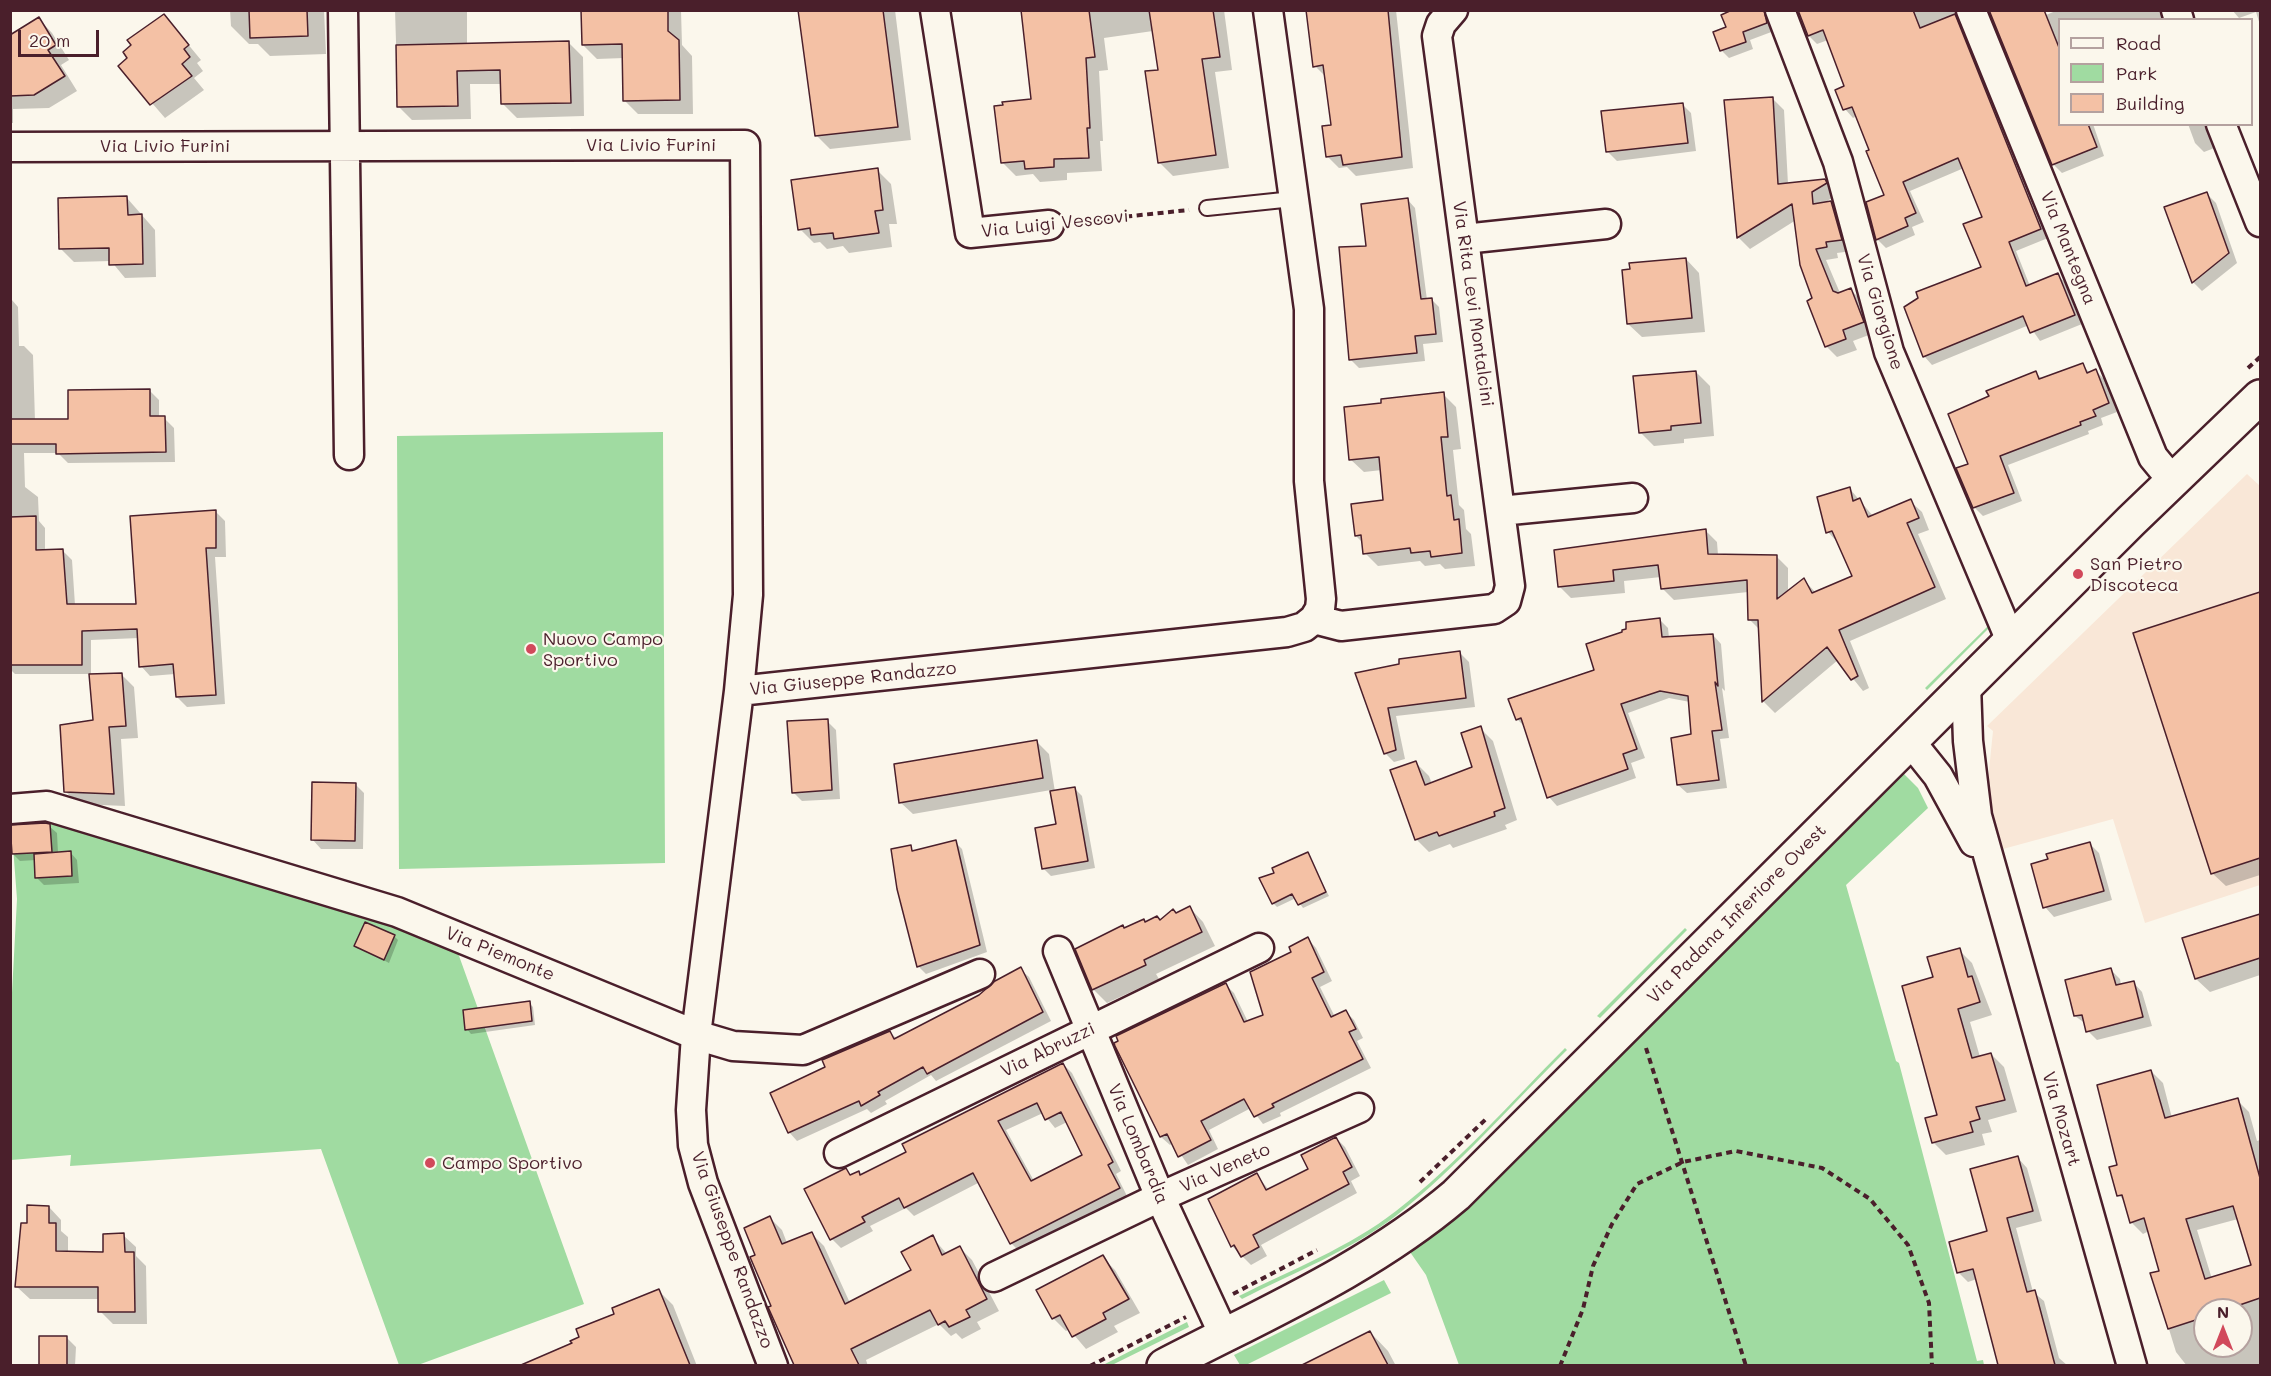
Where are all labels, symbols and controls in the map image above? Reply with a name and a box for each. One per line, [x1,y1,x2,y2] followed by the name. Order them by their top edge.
[21,18,102,56] scale bar
[2058,18,2253,126] legend
[29,28,70,52] text: 20 m
[2116,31,2161,55] text: Road
[2116,61,2157,85] text: Park
[2116,91,2184,115] text: Building
[586,134,716,156] street label: Via Livio Furini
[100,135,230,157] street label: Via Livio Furini
[2035,188,2101,308] street label: Via Mantegna
[1448,200,1498,408] street label: Via Rita Levi Montalcini
[980,206,1130,242] street label: Via Luigi Vescovi
[1852,251,1908,373] street label: Via Giorgione
[2090,553,2182,596] place label: San Pietro Discoteca
[2071,567,2085,581] marker: San Pietro Discoteca
[543,628,663,670] place label: Nuovo Campo Sportivo
[524,642,538,656] marker: Nuovo Campo Sportivo
[749,657,957,701] street label: Via Giuseppe Randazzo
[1643,820,1831,1008] street label: Via Padana Inferiore Ovest
[442,922,558,986] street label: Via Piemonte
[997,1018,1099,1082] street label: Via Abruzzi
[2037,1069,2085,1169] street label: Via Mozart
[1103,1081,1173,1207] street label: Via Lombardia
[1177,1139,1273,1197] street label: Via Veneto
[686,1149,778,1351] street label: Via Giuseppe Randazzo
[442,1152,583,1174] place label: Campo Sportivo
[423,1156,437,1170] marker: Campo Sportivo
[2193,1298,2253,1358] north arrow
[2217,1301,2229,1322] text: N

